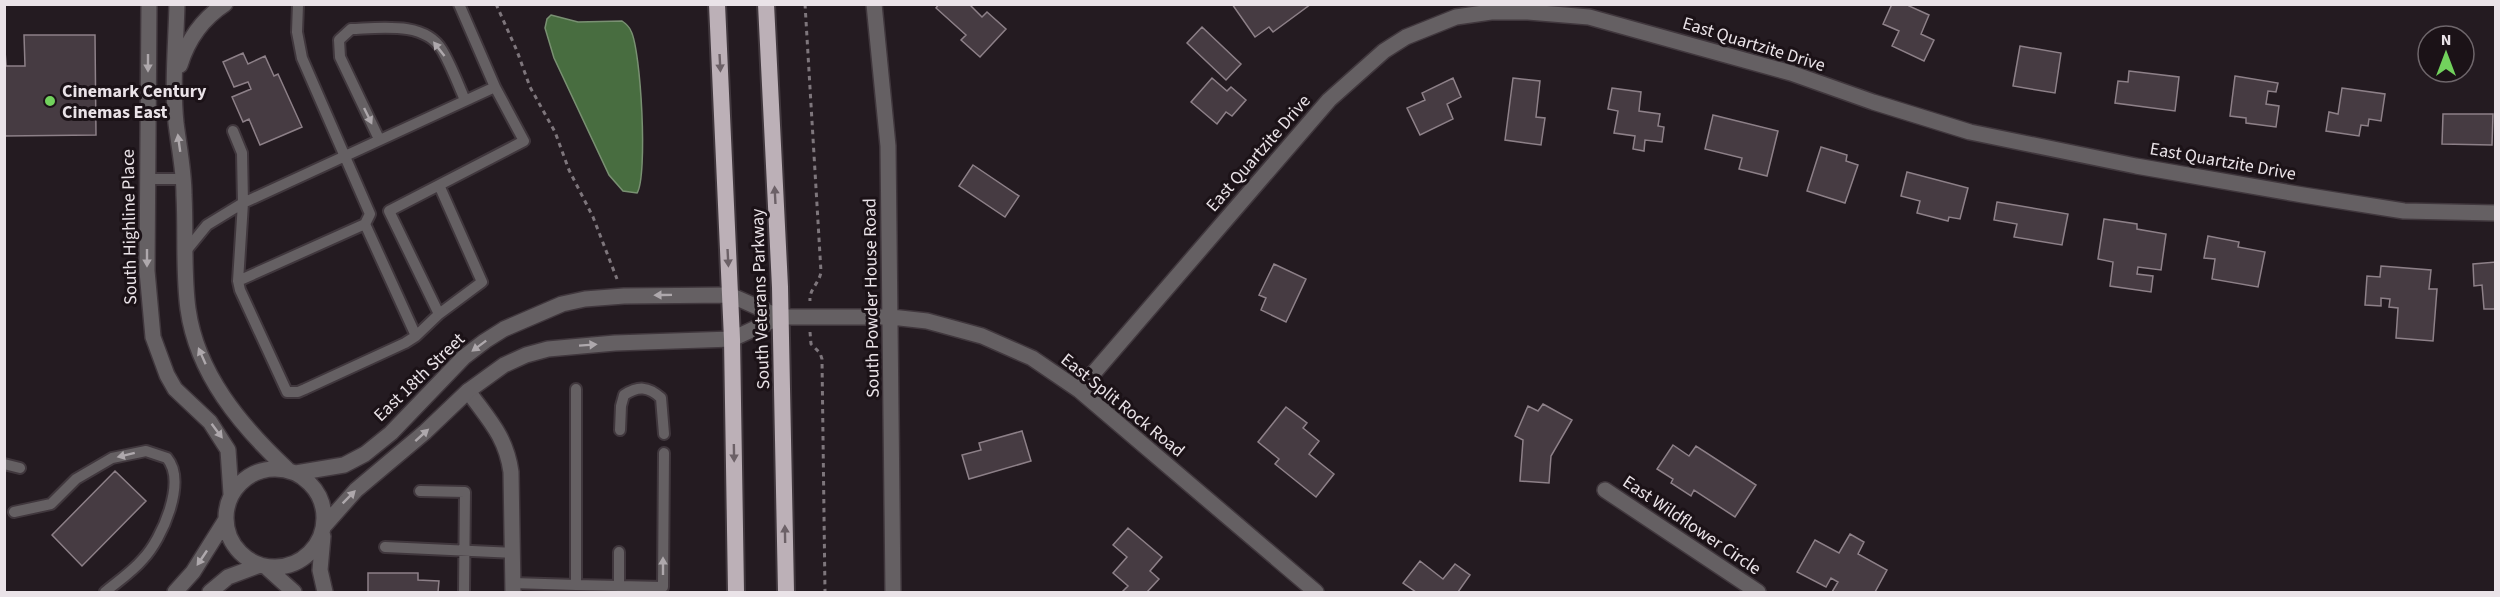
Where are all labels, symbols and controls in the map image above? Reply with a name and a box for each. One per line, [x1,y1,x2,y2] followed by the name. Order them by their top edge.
[1679,11,1828,78] street label: East Quartzite Drive
[2416,24,2476,84] north arrow
[2441,29,2451,51] text: N
[433,41,445,57] one-way arrow
[143,53,153,72] one-way arrow
[716,53,725,72] one-way arrow
[62,79,207,125] place label: Cinemark Century Cinemas East
[1200,89,1316,217] street label: East Quartzite Drive
[43,94,57,108] marker: Cinemark Century Cinemas East
[364,108,373,125] one-way arrow
[175,133,184,152] one-way arrow
[2148,136,2298,187] street label: East Quartzite Drive
[116,149,143,305] street label: South Highline Place
[771,186,780,205] one-way arrow
[857,198,886,398] street label: South Powder House Road
[745,208,776,390] street label: South Veterans Parkway
[142,248,152,267] one-way arrow
[724,248,733,267] one-way arrow
[654,290,673,300] one-way arrow
[368,327,470,427] street label: East 18th Street
[472,339,487,351] one-way arrow
[578,340,597,350] one-way arrow
[197,348,206,365] one-way arrow
[1055,348,1190,463] street label: East Split Rock Road
[210,423,222,438] one-way arrow
[414,428,429,442] one-way arrow
[729,443,739,462] one-way arrow
[117,450,135,460] one-way arrow
[1617,470,1766,581] street label: East Wildflower Circle
[342,491,356,505] one-way arrow
[780,525,790,544] one-way arrow
[196,550,207,566] one-way arrow
[658,557,668,576] one-way arrow

